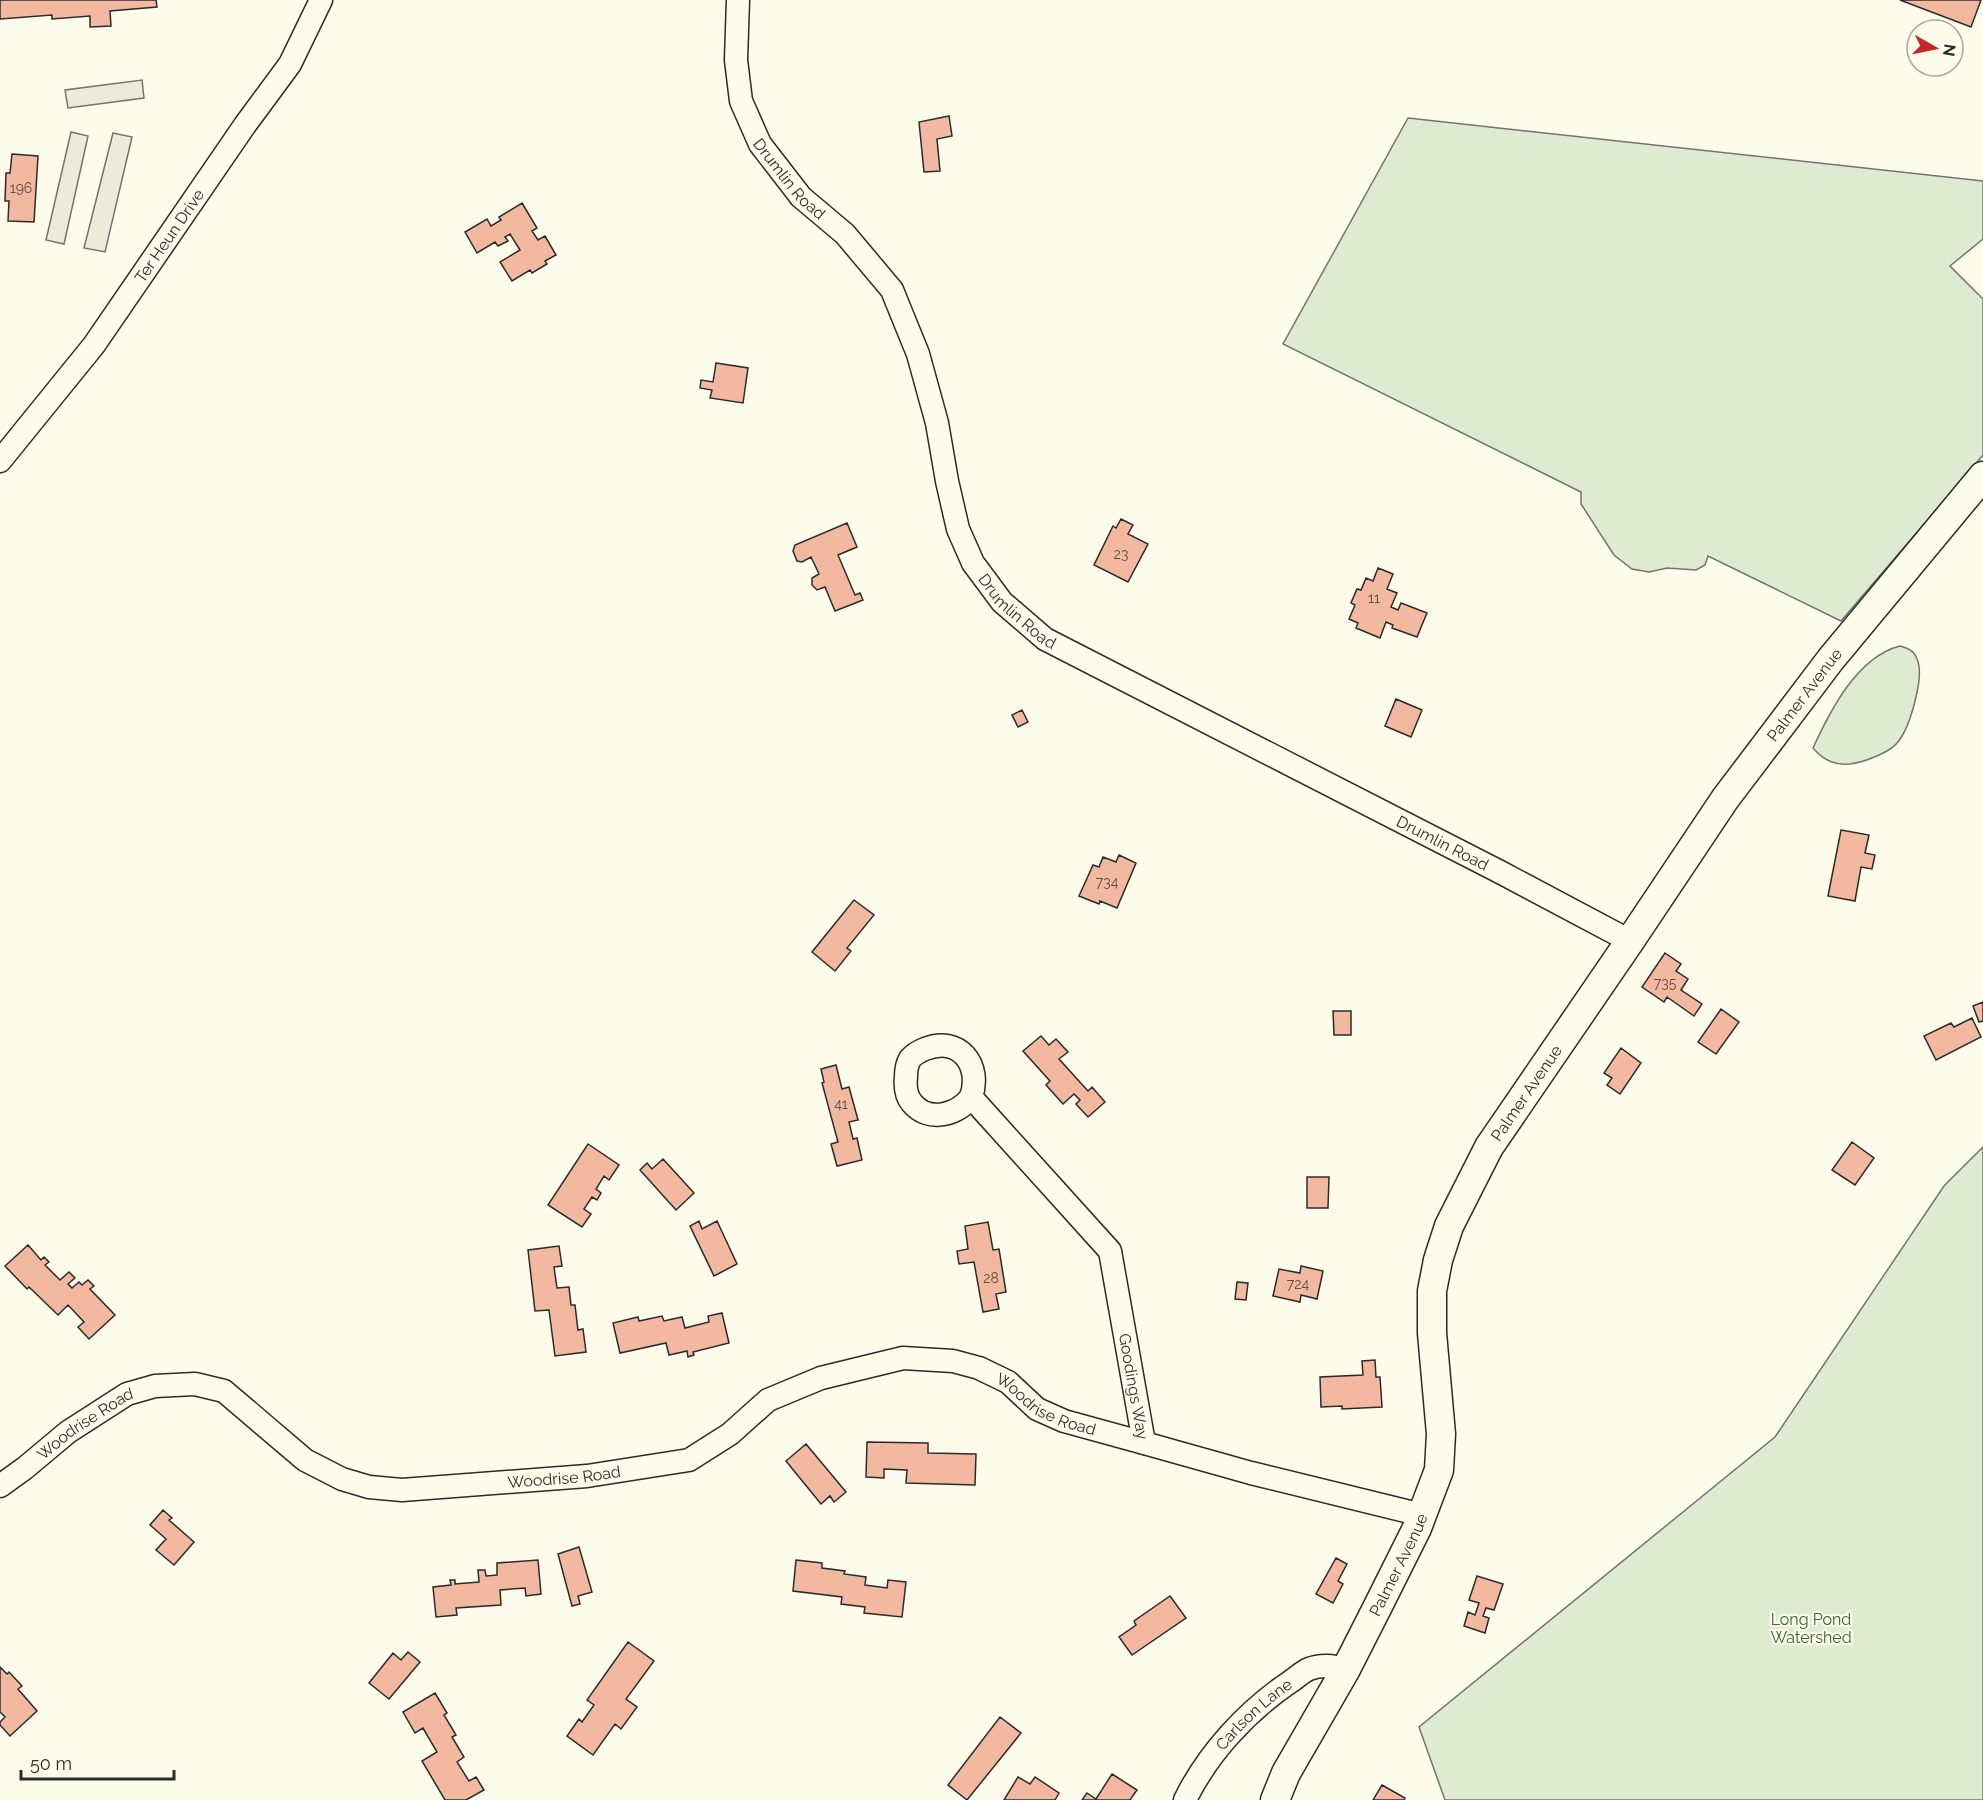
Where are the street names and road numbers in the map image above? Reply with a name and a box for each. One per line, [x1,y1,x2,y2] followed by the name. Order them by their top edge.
[749,135,829,223] street label: Drumlin Road
[131,186,208,286] street label: Ter Heun Drive
[974,570,1059,653] street label: Drumlin Road
[1763,644,1846,745] street label: Palmer Avenue
[1393,812,1492,875] street label: Drumlin Road
[1487,1042,1566,1145] street label: Palmer Avenue
[1115,1332,1152,1441] street label: Goodings Way
[993,1369,1098,1439] street label: Woodrise Road
[33,1384,135,1464] street label: Woodrise Road
[507,1462,622,1492] street label: Woodrise Road
[1365,1511,1432,1619] street label: Palmer Avenue
[1212,1675,1296,1754] street label: Carlson Lane

